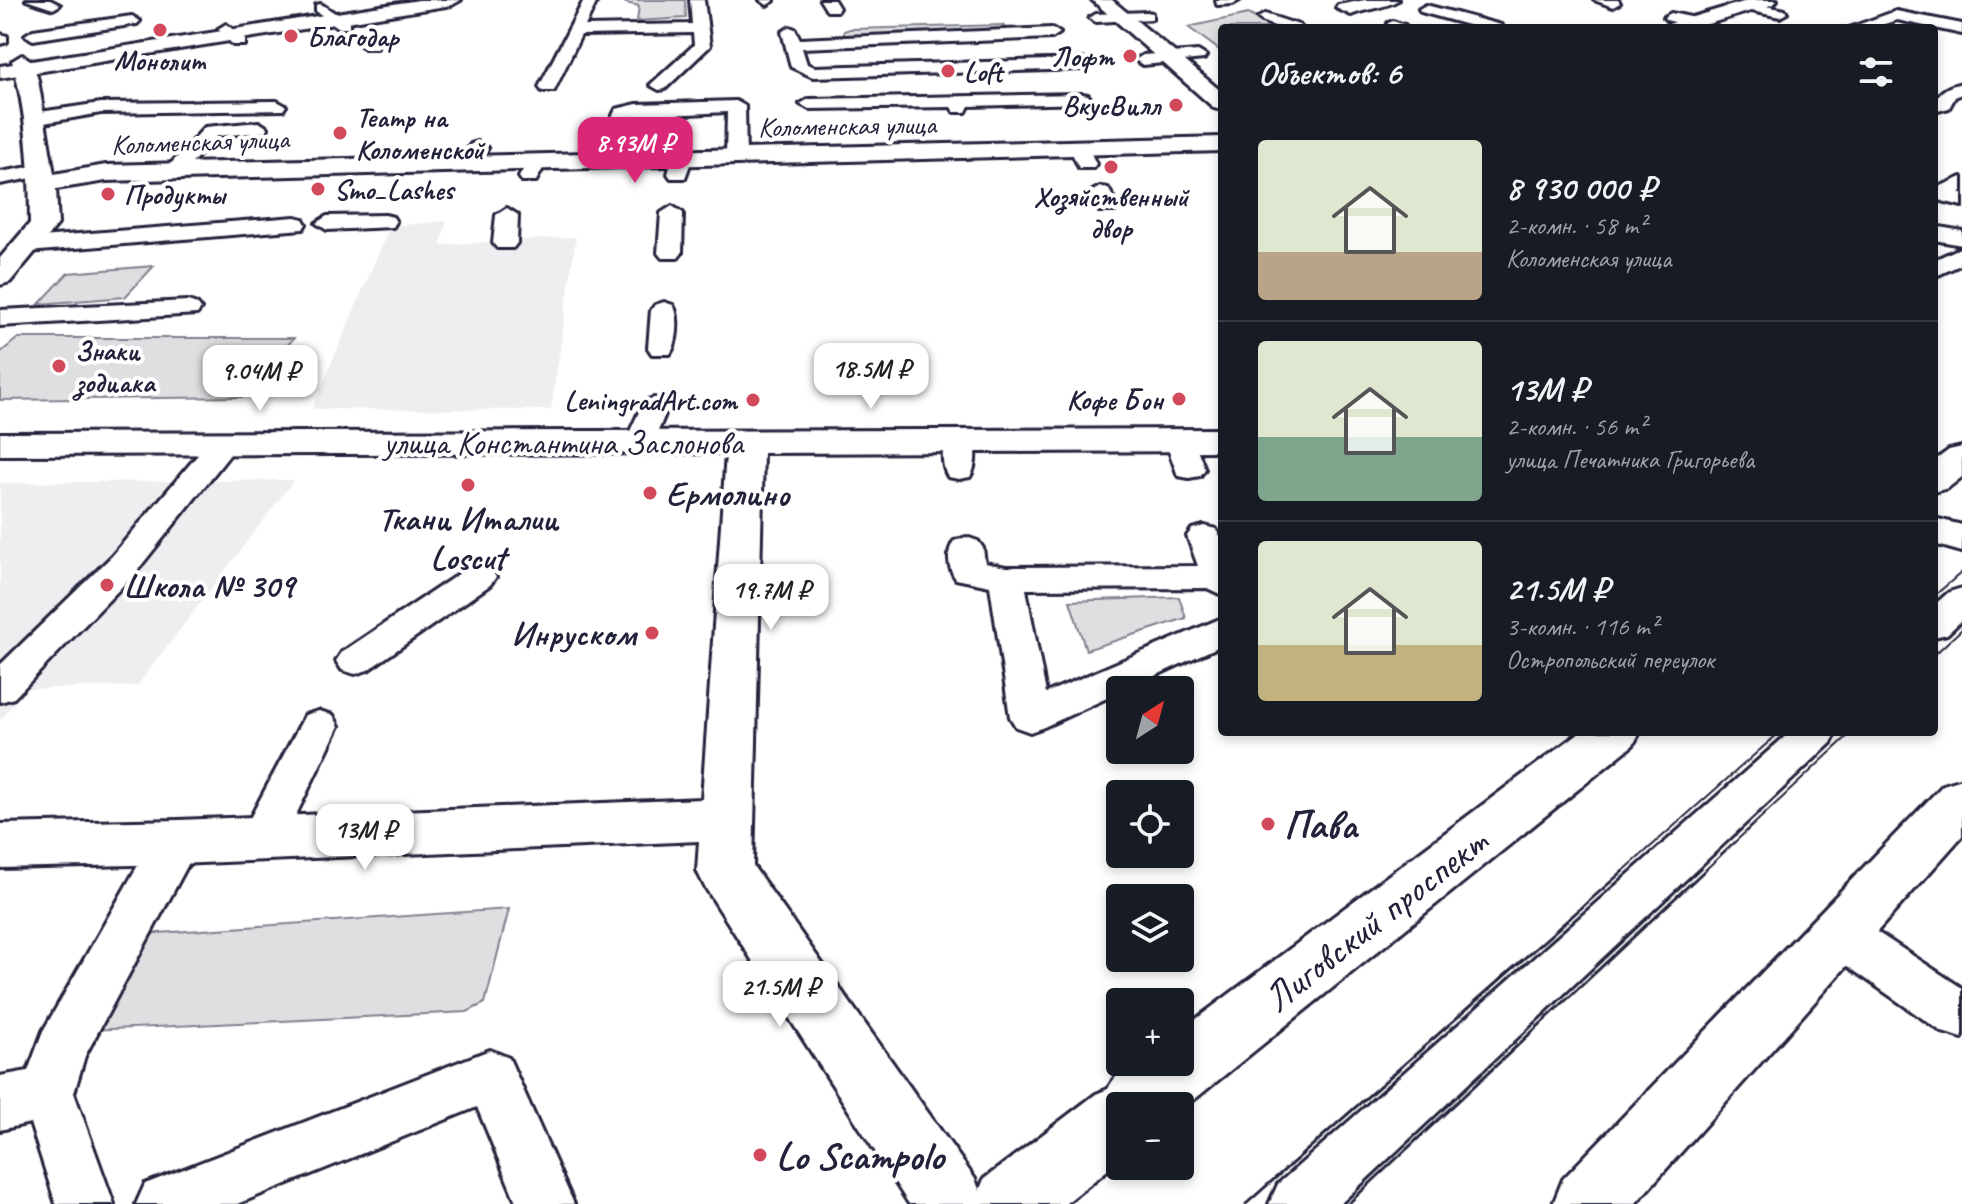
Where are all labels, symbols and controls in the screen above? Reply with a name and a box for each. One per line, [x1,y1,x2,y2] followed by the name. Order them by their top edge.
[307,19,401,54] place label: Благодар
[151,21,169,39] marker: Монолит
[282,27,300,45] marker: Благодар
[1051,39,1116,74] place label: Лофт
[114,43,207,78] place label: Монолит
[1121,47,1139,65] marker: Лофт
[1854,50,1898,94] icon: filters
[1258,51,1401,94] text: Объектов: 6
[964,54,1005,89] place label: Loft
[939,62,957,80] marker: Loft
[1063,88,1162,123] place label: ВкусВилл
[1167,96,1185,114] marker: ВкусВилл
[356,100,486,167] place label: Театр на Коломенской
[758,106,938,145] street label: Коломенская улица
[561,117,709,185] pin: 8.93M ₽
[110,121,291,162] street label: Коломенская улица
[331,124,349,142] marker: Театр на Коломенской
[596,126,674,159] text: 8.93M ₽
[1102,158,1120,176] marker: Хозяйственный двор
[1506,166,1655,209] text: 8 930 000 ₽
[334,172,457,207] place label: Smo_Lashes
[1322,172,1418,268] icon: home
[124,177,227,213] place label: Продукты
[1034,179,1190,246] place label: Хозяйственный двор
[309,180,327,198] marker: Smo_Lashes
[99,185,117,203] marker: Продукты
[1506,209,1646,242] text: 2-комн. · 58 m²
[1506,242,1671,275] text: Коломенская улица
[72,333,157,401] place label: Знаки зодиака
[797,343,945,411] pin: 18.5M ₽
[186,345,334,413] pin: 9.04M ₽
[832,352,910,385] text: 18.5M ₽
[221,354,299,387] text: 9.04M ₽
[50,357,68,375] marker: Знаки зодиака
[1506,367,1587,410] text: 13M ₽
[1322,373,1418,469] icon: home
[1067,382,1165,417] place label: Кофе Бон
[565,383,739,418] place label: LeningradArt.com
[1170,390,1188,408] marker: Кофе Бон
[744,391,762,409] marker: LeningradArt.com
[1506,410,1646,443] text: 2-комн. · 56 m²
[381,421,745,464] street label: улица Константина Заслонова
[1506,443,1754,476] text: улица Печатника Григорьева
[666,472,791,515] place label: Ермолино
[459,476,477,494] marker: Ткани Италии Loscut
[641,484,659,502] marker: Ермолино
[378,497,560,579] place label: Ткани Италии Loscut
[123,564,298,607] place label: Школа № 309
[697,564,845,632] pin: 19.7M ₽
[1506,567,1609,610] text: 21.5M ₽
[732,573,810,606] text: 19.7M ₽
[1322,573,1418,669] icon: home
[98,576,116,594] marker: Школа № 309
[1506,610,1658,643] text: 3-комн. · 116 m²
[511,612,638,655] place label: Инруском
[643,624,661,642] marker: Инруском
[1506,643,1714,676] text: Остропольский переулок
[1106,676,1194,764] north arrow
[1106,676,1194,1180] map controls
[1106,780,1194,868] button: locate
[1284,800,1360,850] place label: Пава
[309,804,421,872] pin: 13M ₽
[334,813,396,846] text: 13M ₽
[1259,815,1277,833] marker: Пава
[1253,816,1499,1023] street label: Лиговский проспект
[1106,884,1194,972] button: layers
[706,961,854,1029] pin: 21.5M ₽
[741,970,819,1003] text: 21.5M ₽
[1106,988,1194,1076] button: +
[1106,1092,1194,1180] button: −
[776,1131,946,1181] place label: Lo Scampolo
[751,1146,769,1164] marker: Lo Scampolo

